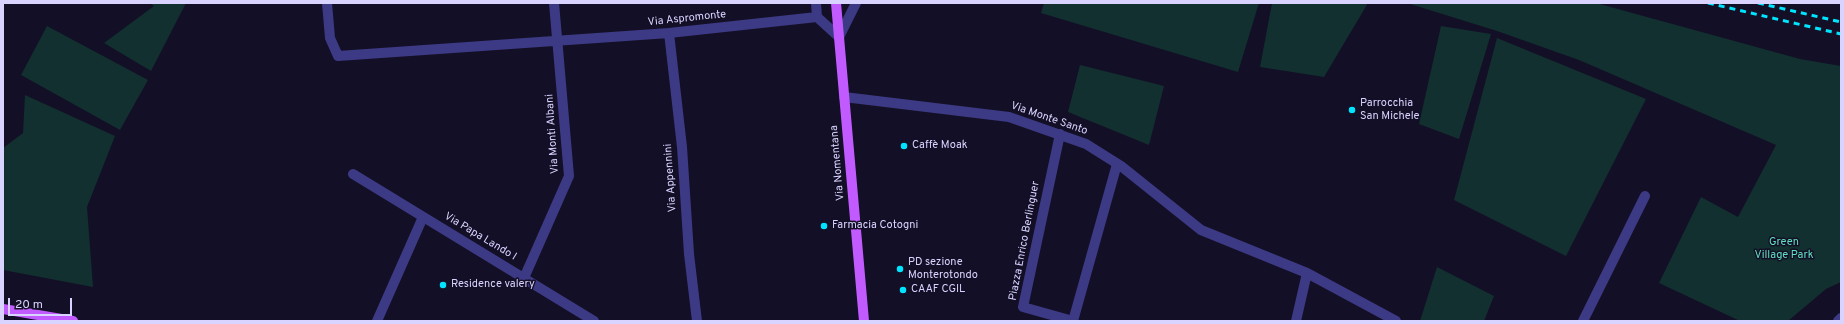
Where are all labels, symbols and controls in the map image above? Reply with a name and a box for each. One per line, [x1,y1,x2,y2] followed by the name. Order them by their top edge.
[647,8,727,30] street label: Via Aspromonte
[544,94,562,174] street label: Via Monti Albani
[1360,97,1420,123] place label: Parrocchia San Michele
[1009,100,1089,138] street label: Via Monte Santo
[1347,105,1357,115] marker: Parrocchia San Michele
[828,125,848,201] street label: Via Nomentana
[912,139,968,153] place label: Caffè Moak
[899,141,909,151] marker: Caffè Moak
[662,143,680,213] street label: Via Appennini
[1007,180,1043,302] street label: Piazza Enrico Berlinguer
[441,210,519,264] street label: Via Papa Lando I
[832,219,918,233] place label: Farmacia Cotogni
[819,221,829,231] marker: Farmacia Cotogni
[1754,236,1814,262] park label: Green Village Park
[908,256,978,282] place label: PD sezione Monterotondo
[895,264,905,274] marker: PD sezione Monterotondo
[451,278,535,292] place label: Residence valery
[438,280,448,290] marker: Residence valery
[911,283,965,297] place label: CAAF CGIL
[898,285,908,295] marker: CAAF CGIL
[10,290,74,316] scale bar
[15,297,43,313] text: 20 m

